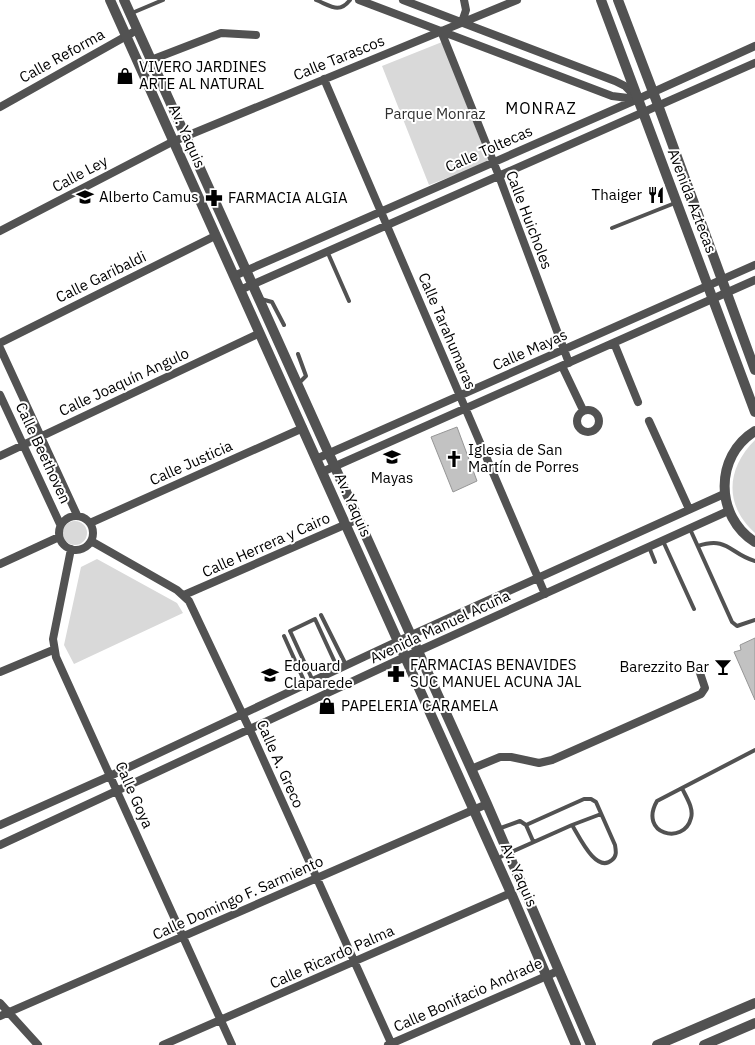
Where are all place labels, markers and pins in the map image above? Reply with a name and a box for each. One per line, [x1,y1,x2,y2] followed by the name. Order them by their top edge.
[139,57,267,93] place label: VIVERO JARDINES ARTE AL NATURAL
[115,66,135,86] shop icon: VIVERO JARDINES ARTE AL NATURAL
[592,185,642,204] place label: Thaiger
[646,185,666,205] restaurant icon: Thaiger
[75,187,95,207] school or university icon: Alberto Camus
[99,187,199,206] place label: Alberto Camus
[204,188,224,208] pharmacy icon: FARMACIA ALGIA
[228,188,348,207] place label: FARMACIA ALGIA
[468,440,579,476] place label: Iglesia de San Martín de Porres
[382,447,402,467] school or university icon: Mayas
[444,449,464,469] church icon: Iglesia de San Martín de Porres
[371,468,413,487] place label: Mayas
[410,655,582,691] place label: FARMACIAS BENAVIDES SUC MANUEL ACUNA JAL
[284,656,353,692] place label: Edouard Claparede
[619,657,709,676] place label: Barezzito Bar
[713,657,733,677] bar icon: Barezzito Bar
[386,664,406,684] pharmacy icon: FARMACIAS BENAVIDES SUC MANUEL ACUNA JAL
[260,665,280,685] school or university icon: Edouard Claparede
[317,696,337,716] shop icon: PAPELERIA CARAMELA
[341,696,499,715] place label: PAPELERIA CARAMELA

